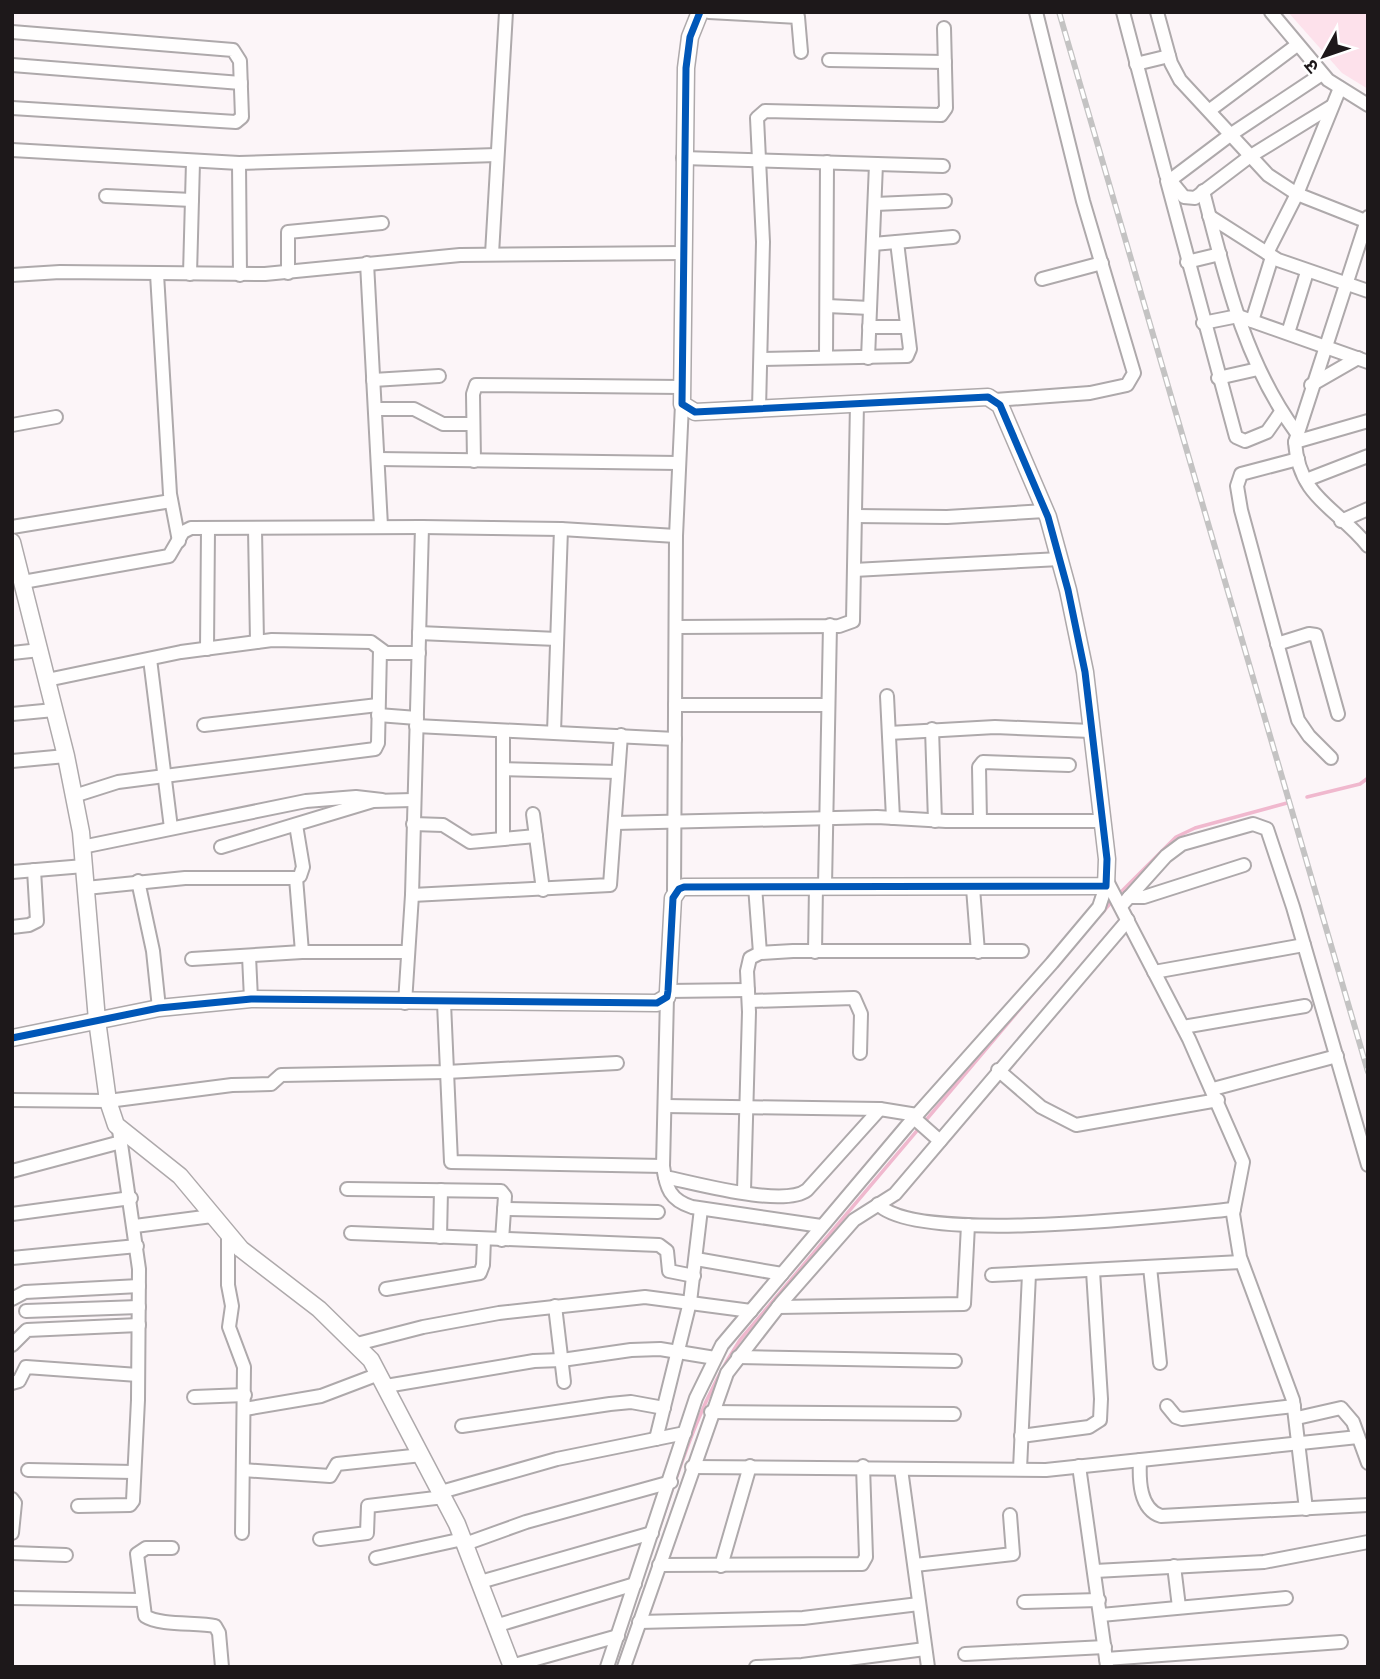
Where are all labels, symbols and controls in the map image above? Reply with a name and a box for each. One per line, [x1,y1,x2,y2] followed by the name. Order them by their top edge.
[1289,21,1359,91] north arrow
[1297,54,1325,80] text: उ

